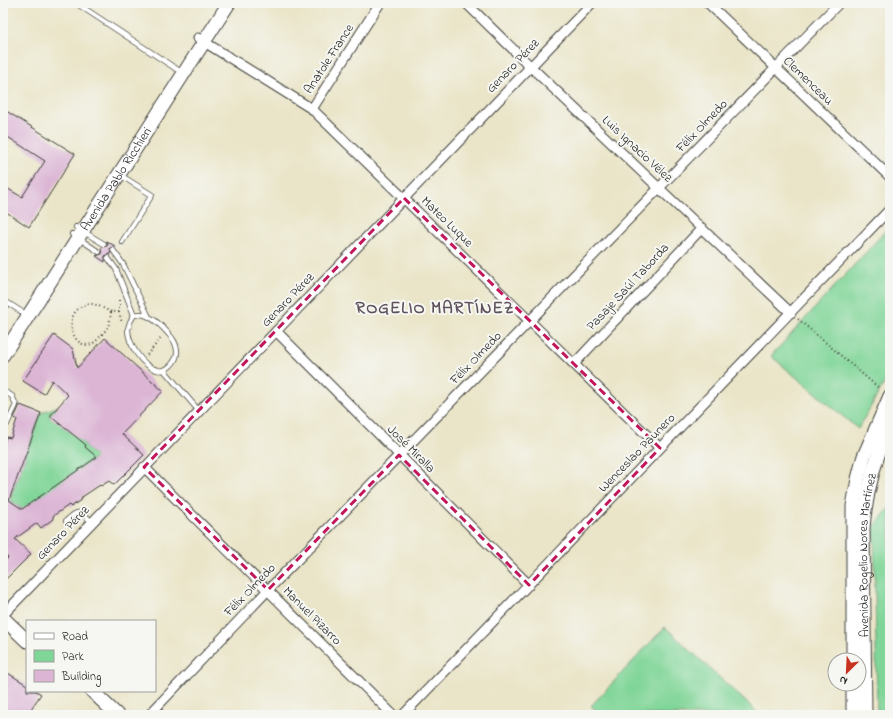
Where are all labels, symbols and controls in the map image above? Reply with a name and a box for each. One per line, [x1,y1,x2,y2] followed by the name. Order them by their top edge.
[299,20,359,98] street label: Anatole France
[482,34,544,98] street label: Genaro Pérez
[779,52,837,110] street label: Clemenceau
[671,95,732,158] street label: Félix Olmedo
[597,111,677,188] street label: Luis Ignacio Vélez
[76,124,156,235] street label: Avenida Pablo Ricchieri
[417,192,477,252] street label: Mateo Luque
[582,239,674,335] street label: Pasaje Saúl Taborda
[257,268,319,332] street label: Genaro Pérez
[356,296,514,321] district label: ROGELIO MARTÍNEZ
[445,327,506,390] street label: Félix Olmedo
[594,409,680,497] street label: Wenceslao Paunero
[383,421,439,477] street label: José Miralla
[853,471,882,637] street label: Avenida Rogelio Nores Martínez
[32,501,94,565] street label: Genaro Pérez
[219,559,280,622] street label: Félix Olmedo
[278,582,346,650] street label: Manuel Pizarro
[26,620,156,692] legend
[62,628,88,646] text: Road
[62,648,84,666] text: Park
[827,652,867,692] north arrow
[61,668,101,687] text: Building
[837,671,850,689] text: N

